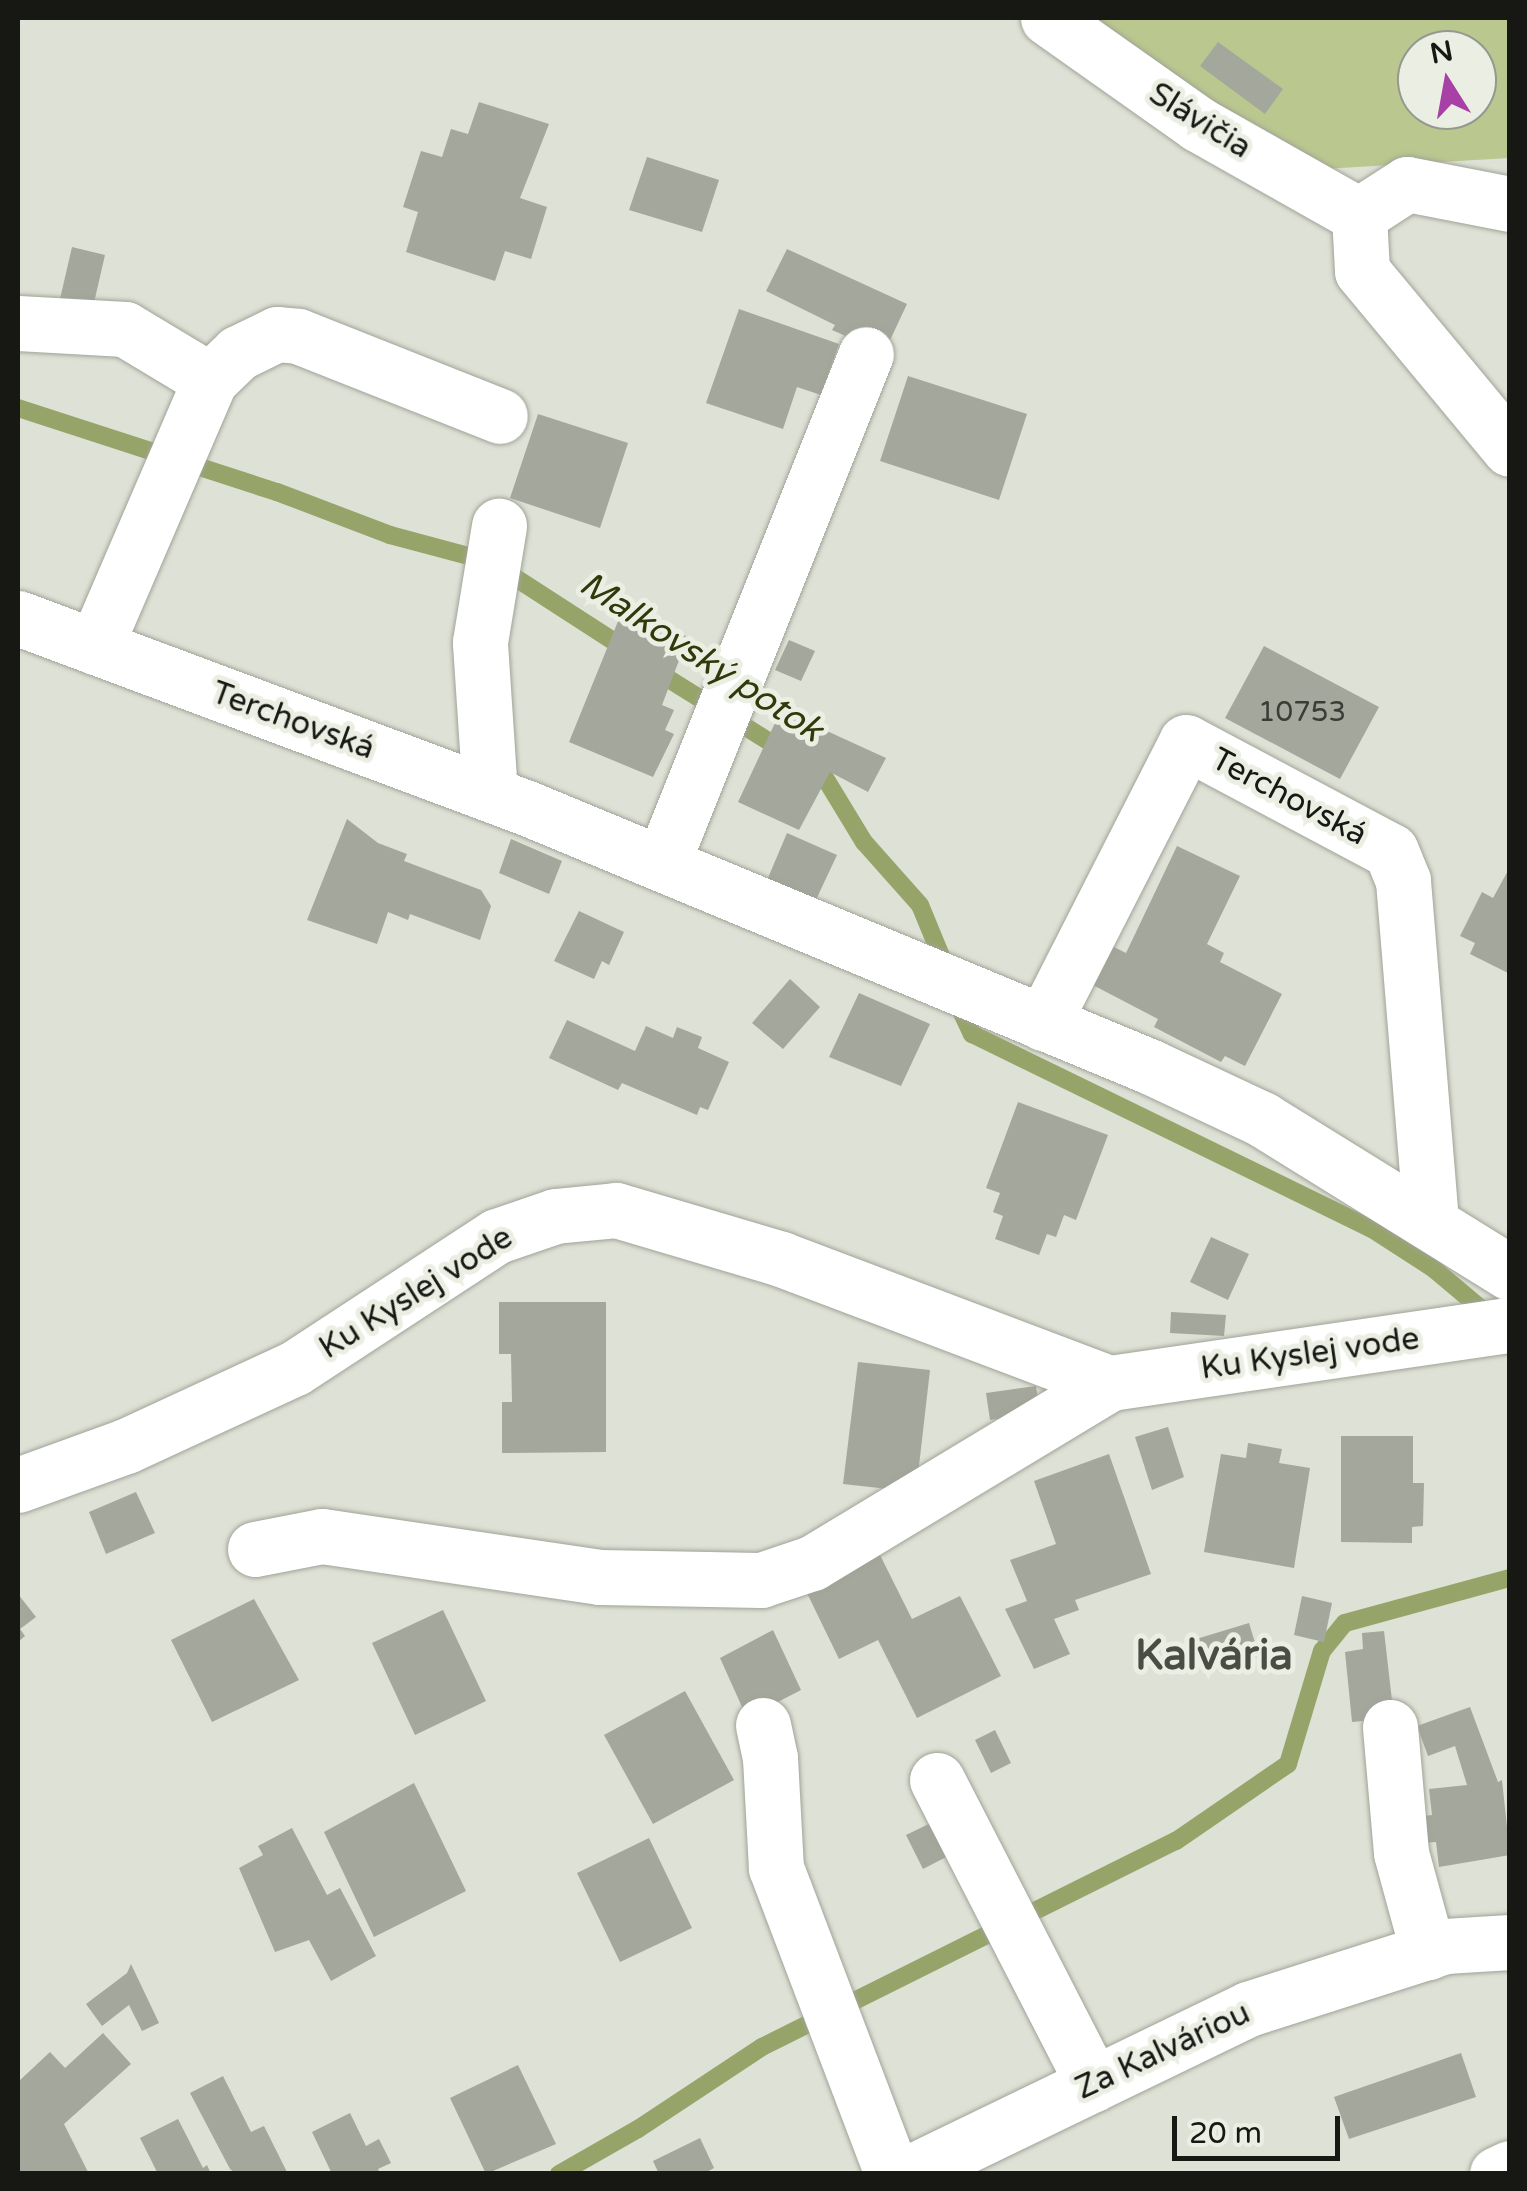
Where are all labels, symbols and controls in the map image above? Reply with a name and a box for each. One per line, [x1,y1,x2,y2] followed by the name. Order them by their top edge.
[1397,30,1497,130] north arrow
[1427,34,1456,71] text: N
[1142,75,1258,167] street label: Slávičia
[572,563,830,751] water label: Malkovský potok
[206,674,380,768] street label: Terchovská
[1258,695,1346,729] house number: 10753
[1205,740,1373,854] street label: Terchovská
[312,1218,520,1368] street label: Ku Kyslej vode
[1198,1320,1422,1388] street label: Ku Kyslej vode
[1135,1631,1293,1681] district label: Kalvária
[1070,1994,1256,2108] street label: Za Kalváriou
[1177,2096,1344,2158] scale bar
[1189,2115,1262,2152] text: 20 m

